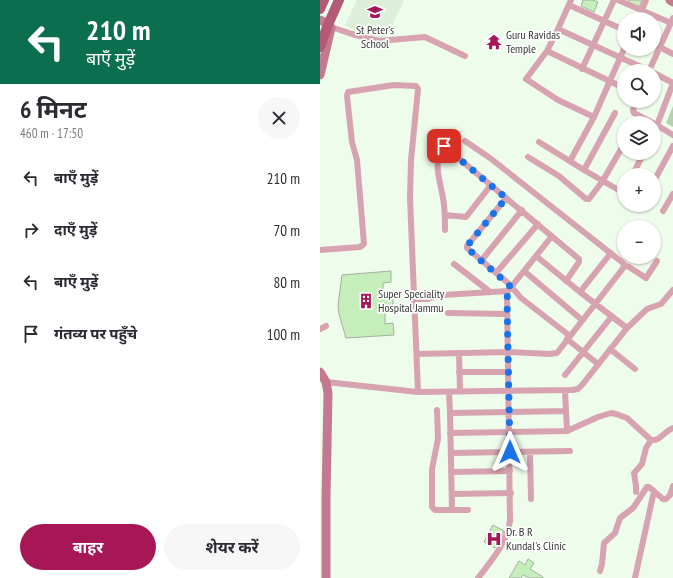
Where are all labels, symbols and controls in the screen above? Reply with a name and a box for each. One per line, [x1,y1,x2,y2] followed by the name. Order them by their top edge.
[366,3,384,21] school or university icon: St Peter's School
[86,11,150,48] text: 210 m
[617,12,661,264] map controls
[617,12,661,56] button: sound
[20,16,72,68] icon: left
[356,22,394,51] place label: St Peter's School
[506,27,560,56] place label: Guru Ravidas Temple
[485,33,503,51] temple icon: Guru Ravidas Temple
[86,47,135,70] text: बाएँ मुड़ें
[617,64,661,108] button: search
[20,94,87,125] text: 6 मिनट
[258,97,300,139] button: close
[617,116,661,160] button: layers
[20,125,83,142] text: 460 m · 17:50
[427,129,461,163] pin
[433,135,455,157] icon: arrive
[20,167,42,189] icon: left
[54,168,98,187] text: बाएँ मुड़ें
[617,168,661,212] button: +
[267,169,300,188] text: 210 m
[20,219,42,241] icon: right
[54,220,97,239] text: दाएँ मुड़ें
[617,220,661,264] button: −
[274,221,300,240] text: 70 m
[20,271,42,293] icon: left
[54,272,98,291] text: बाएँ मुड़ें
[274,273,300,292] text: 80 m
[378,286,445,315] place label: Super Speciality Hospital Jammu
[357,292,375,310] building icon: Super Speciality Hospital Jammu
[20,323,42,345] icon: arrive
[54,324,137,343] text: गंतव्य पर पहुँचे
[267,325,300,344] text: 100 m
[489,431,531,473] position arrow
[20,524,156,570] button: बाहर
[164,524,300,570] button: शेयर करें
[506,524,567,553] place label: Dr. B R Kundal's Clinic
[485,530,503,548] hospital icon: Dr. B R Kundal's Clinic

